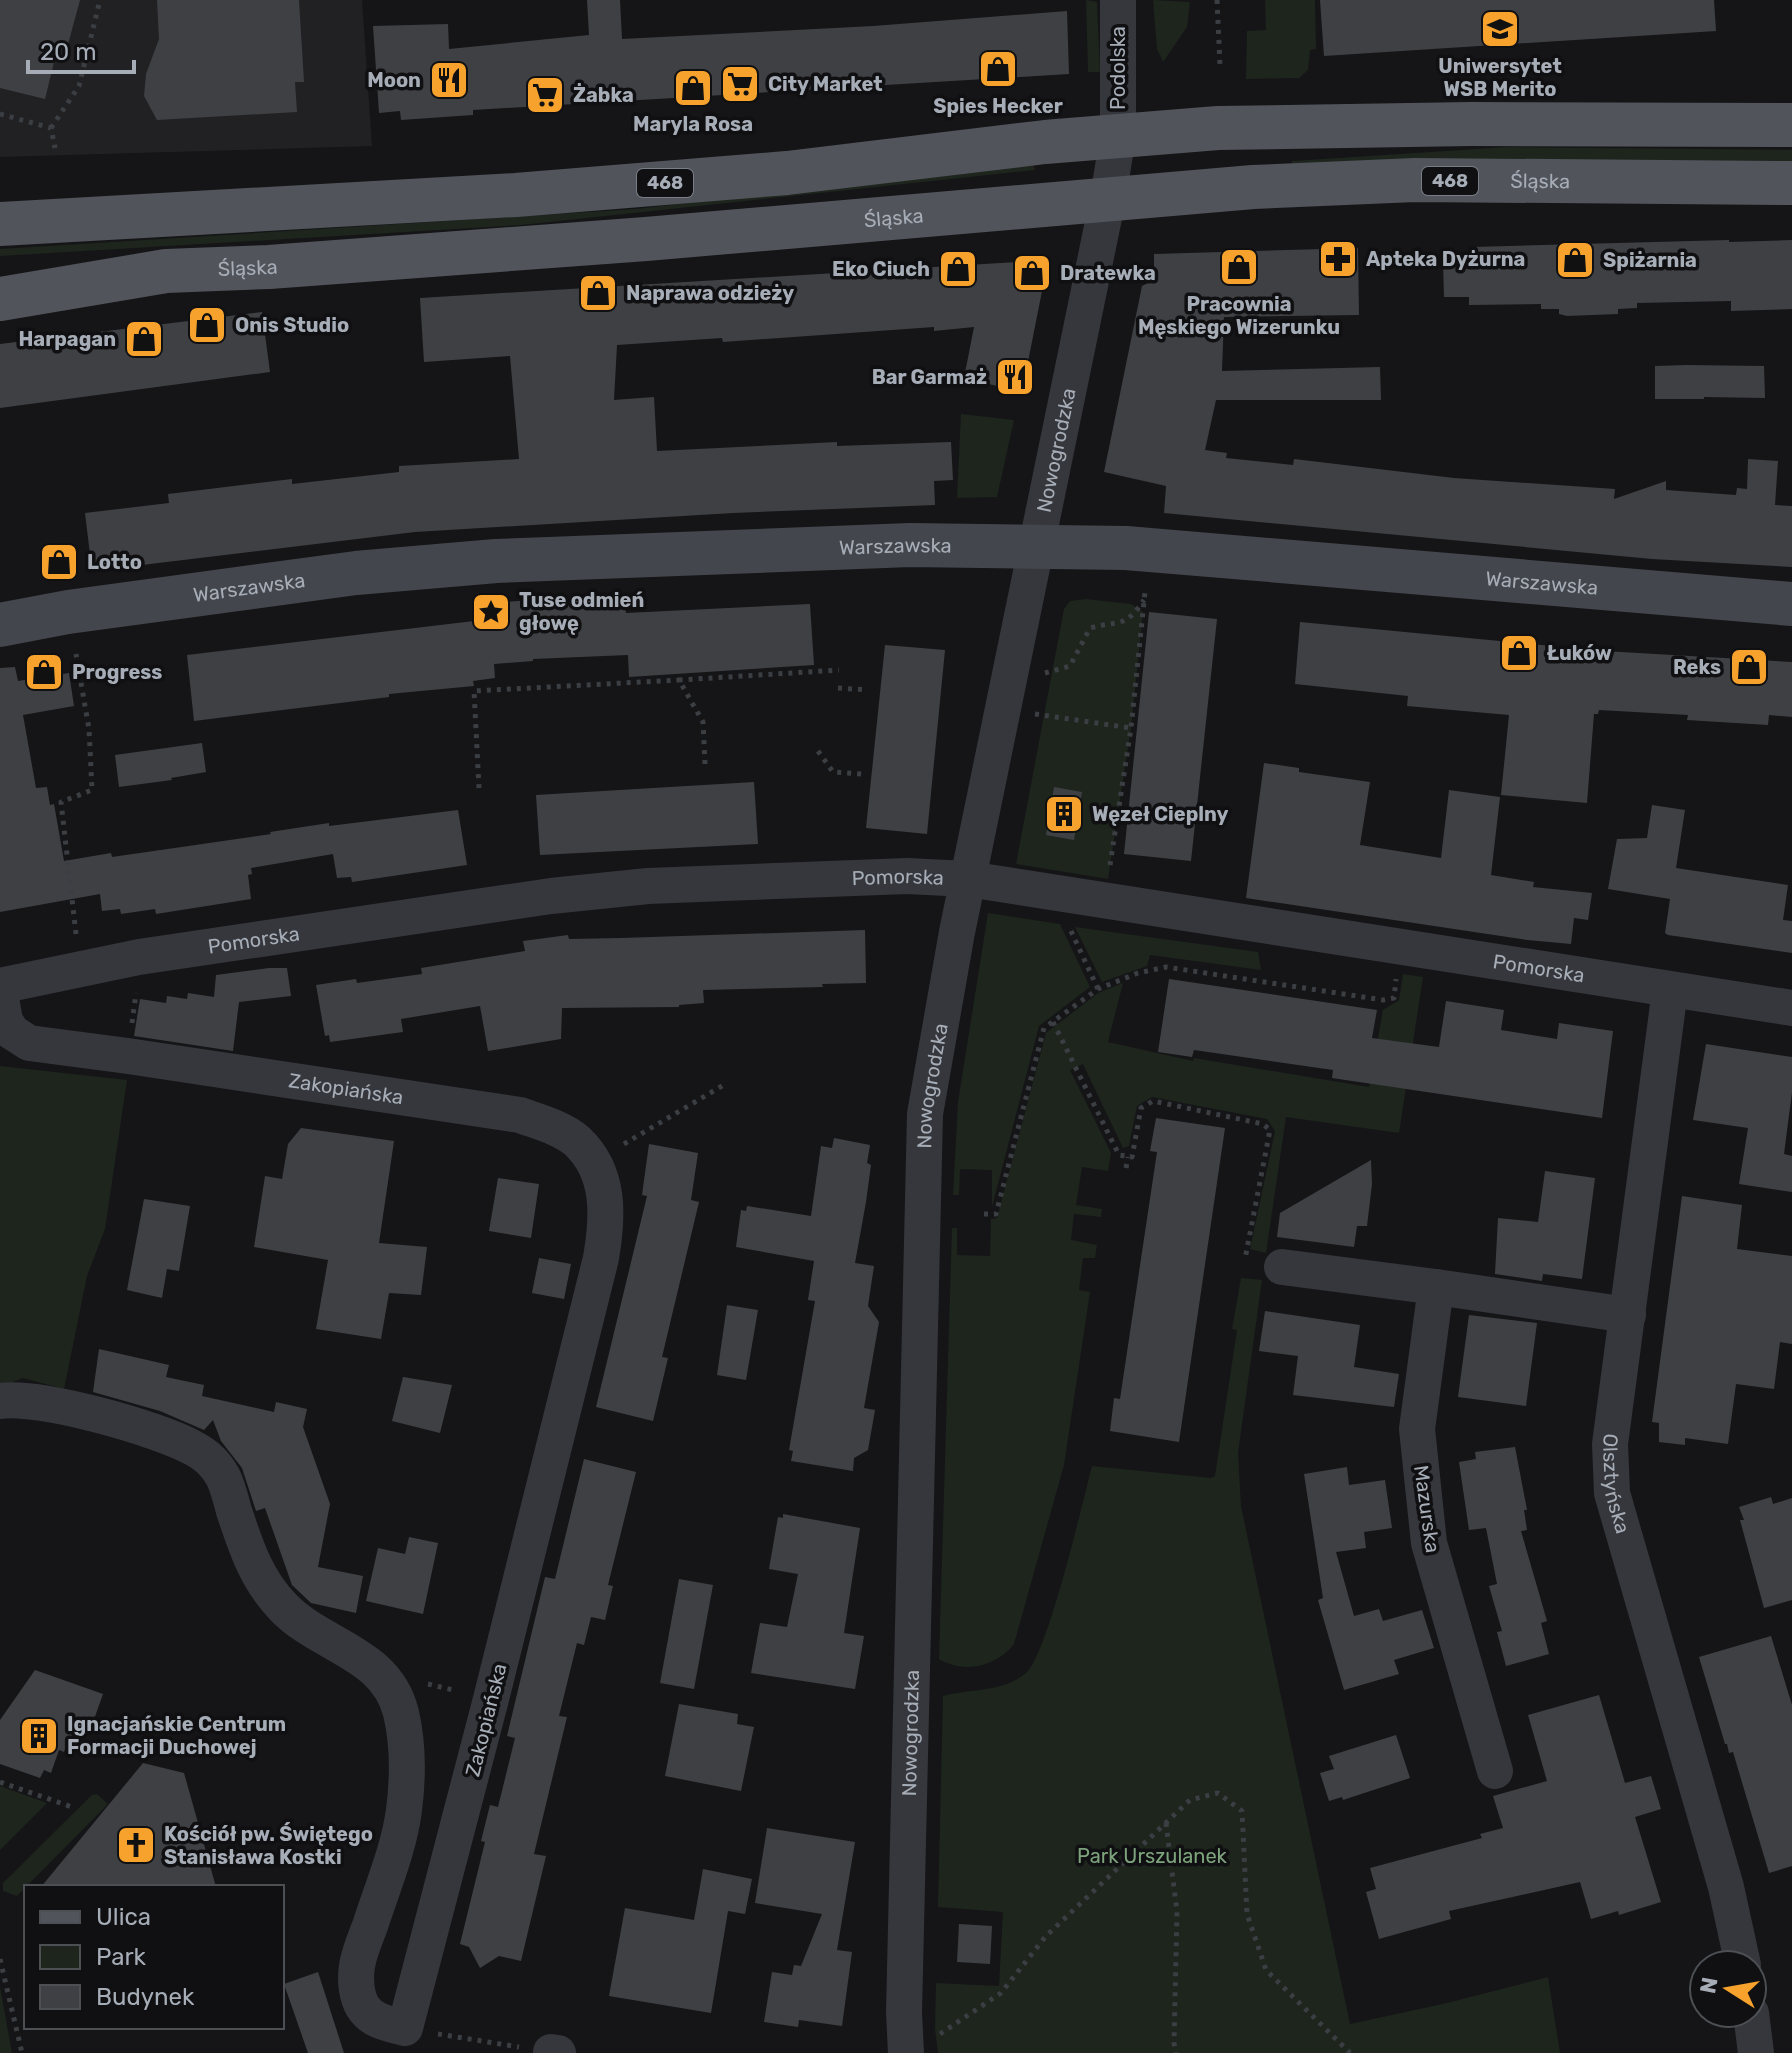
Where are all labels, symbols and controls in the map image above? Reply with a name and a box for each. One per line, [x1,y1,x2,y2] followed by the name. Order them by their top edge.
[1479,8,1521,50] school or university icon: Uniwersytet WSB Merito
[28,24,134,74] scale bar
[1106,26,1130,110] street label: Podolska
[40,38,97,66] text: 20 m
[977,48,1019,90] shop icon: Spies Hecker
[1438,54,1562,101] place label: Uniwersytet WSB Merito
[428,59,470,101] restaurant icon: Moon
[719,63,761,105] supermarket icon: City Market
[672,67,714,109] shop icon: Maryla Rosa
[367,68,421,92] place label: Moon
[768,72,883,96] place label: City Market
[524,74,566,116] supermarket icon: Żabka
[573,83,634,107] place label: Żabka
[933,94,1063,118] place label: Spies Hecker
[633,112,753,136] place label: Maryla Rosa
[1422,167,1478,195] road number: 468
[637,169,693,197] road number: 468
[1510,169,1570,193] street label: Śląska
[863,203,924,232] street label: Śląska
[1317,238,1359,280] pharmacy icon: Apteka Dyżurna
[1554,239,1596,281] shop icon: Spiżarnia
[1218,246,1260,288] shop icon: Pracownia Męskiego Wizerunku
[1366,247,1525,271] place label: Apteka Dyżurna
[937,248,979,290] shop icon: Eko Ciuch
[1603,248,1697,272] place label: Spiżarnia
[1011,252,1053,294] shop icon: Dratewka
[217,254,278,281] street label: Śląska
[832,257,930,281] place label: Eko Ciuch
[1060,261,1156,285] place label: Dratewka
[577,272,619,314] shop icon: Naprawa odzieży
[626,281,794,305] place label: Naprawa odzieży
[1138,292,1340,339] place label: Pracownia Męskiego Wizerunku
[186,304,228,346] shop icon: Onis Studio
[235,313,349,337] place label: Onis Studio
[123,318,165,360] shop icon: Harpagan
[18,327,116,351] place label: Harpagan
[994,356,1036,398] restaurant icon: Bar Garmaż
[872,365,987,389] place label: Bar Garmaż
[1032,386,1081,515] street label: Nowogrodzka
[839,533,952,560] street label: Warszawska
[38,541,80,583] shop icon: Lotto
[87,550,142,574] place label: Lotto
[1485,566,1599,600] street label: Warszawska
[192,568,307,607] street label: Warszawska
[519,588,644,635] place label: Tuse odmień głowę
[470,591,512,633] place icon: Tuse odmień głowę
[1498,632,1540,674] shop icon: Łuków
[1547,641,1612,665] place label: Łuków
[1728,646,1770,688] shop icon: Reks
[23,651,65,693] shop icon: Progress
[1673,655,1721,679] place label: Reks
[72,660,162,684] place label: Progress
[1043,793,1085,835] building icon: Węzeł Cieplny
[1092,802,1229,826] place label: Węzeł Cieplny
[851,864,945,890] street label: Pomorska
[206,921,301,959] street label: Pomorska
[1491,949,1586,987] street label: Pomorska
[912,1021,953,1149] street label: Nowogrodzka
[287,1068,405,1109] street label: Zakopiańska
[1598,1432,1635,1536] street label: Olsztyńska
[1409,1464,1445,1554] street label: Mazurska
[460,1661,512,1779] street label: Zakopiańska
[897,1670,924,1797] street label: Nowogrodzka
[67,1712,286,1759] place label: Ignacjańskie Centrum Formacji Duchowej
[18,1715,60,1757] building icon: Ignacjańskie Centrum Formacji Duchowej
[164,1822,373,1869] place label: Kościół pw. Świętego Stanisława Kostki
[115,1824,157,1866] church icon: Kościół pw. Świętego Stanisława Kostki
[1077,1844,1228,1868] park label: Park Urszulanek
[24,1885,284,2029] legend
[96,1903,151,1931] text: Ulica
[96,1943,147,1971] text: Park
[1688,1949,1768,2029] north arrow
[1694,1975,1724,1996] text: N
[96,1983,195,2011] text: Budynek

